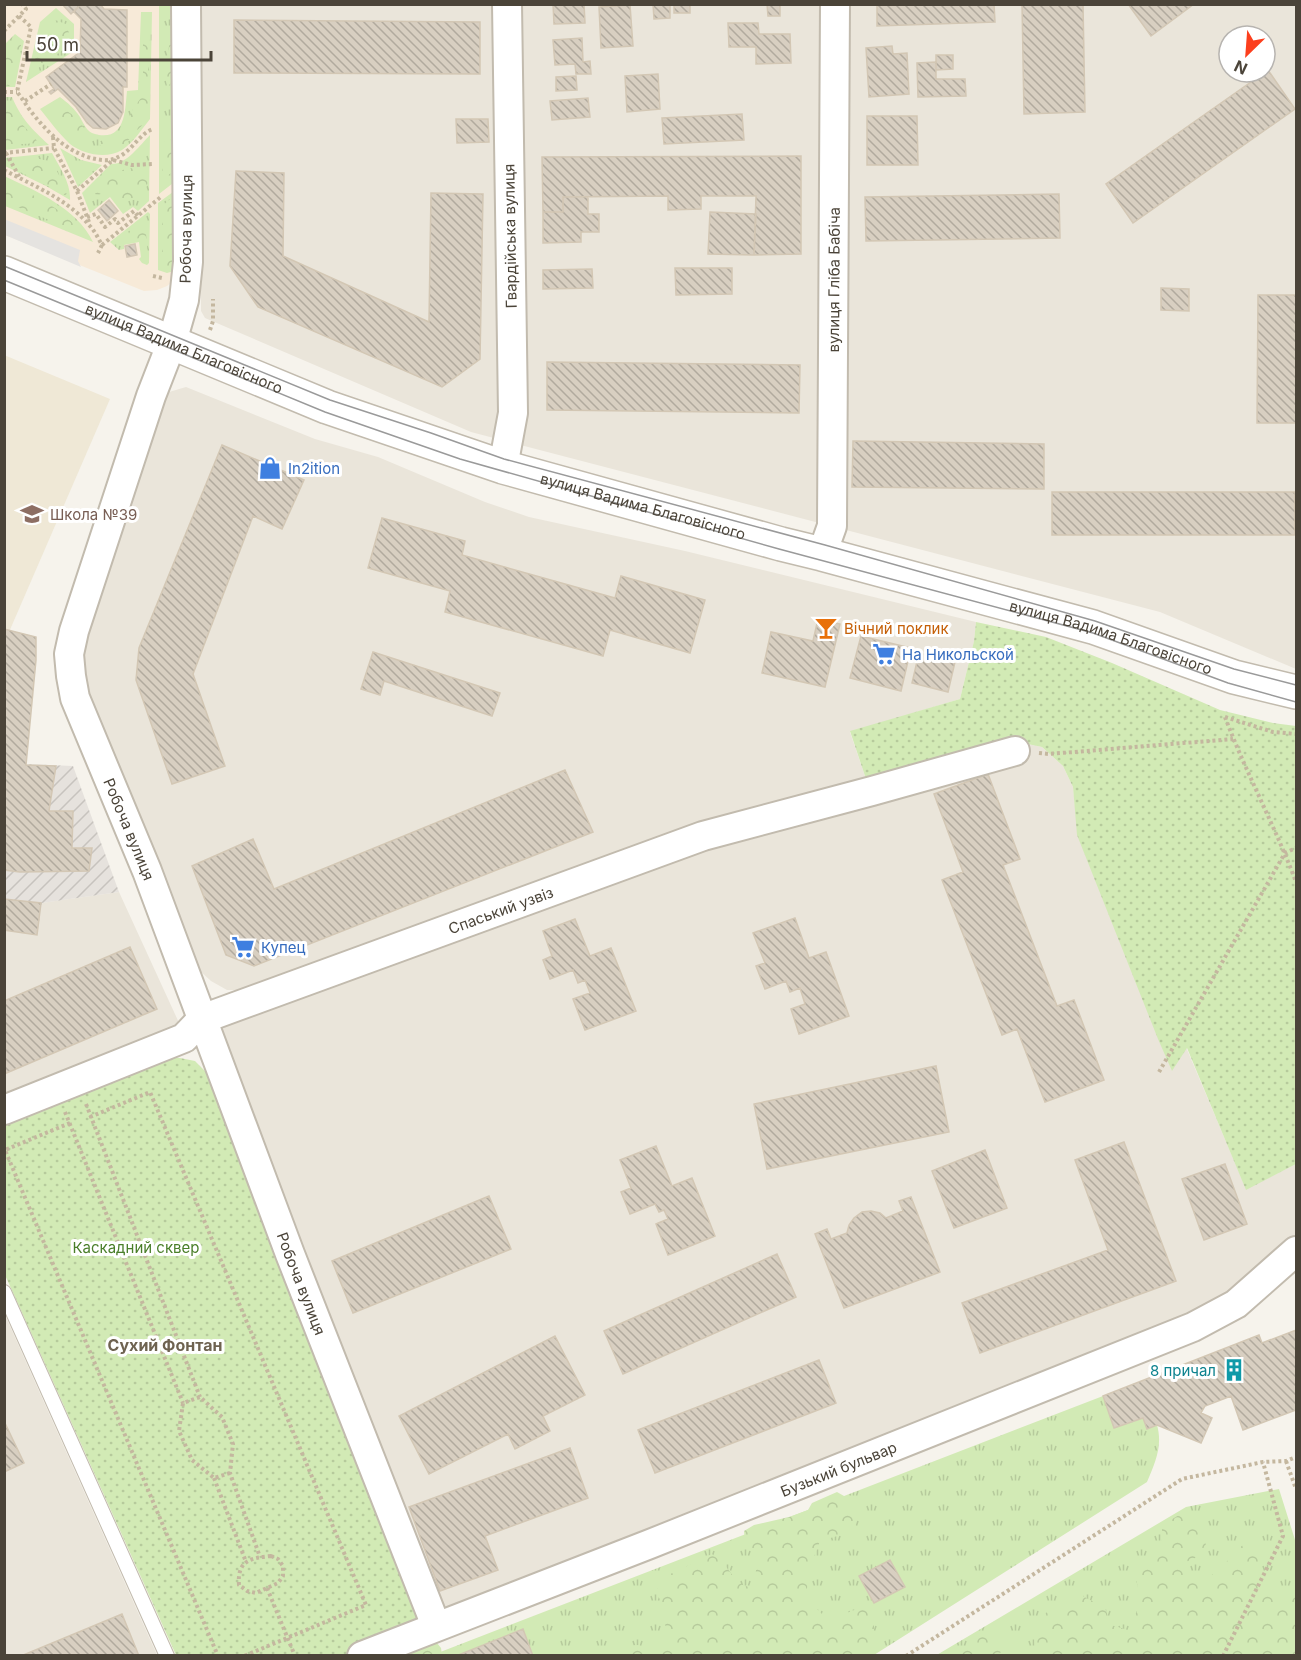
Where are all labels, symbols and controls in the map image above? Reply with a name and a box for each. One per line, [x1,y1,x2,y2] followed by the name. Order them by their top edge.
[27,24,212,62] scale bar
[1217,24,1277,84] north arrow
[36,34,79,55] text: 50 m
[1231,56,1250,79] text: N
[499,164,521,308] street label: Гвардійська вулиця
[176,174,196,284] street label: Робоча вулиця
[823,207,843,353] street label: вулиця Гліба Бабіча
[83,298,286,397] street label: вулиця Вадима Благовісного
[257,455,283,481] shop icon: In2ition
[288,459,340,478] place label: In2ition
[538,468,748,543] street label: вулиця Вадима Благовісного
[19,501,45,527] school or university icon: Школа №39
[50,505,137,524] place label: Школа №39
[1008,595,1215,678] street label: вулиця Вадима Благовісного
[813,615,839,641] bar icon: Вічний поклик
[844,619,949,638] place label: Вічний поклик
[871,641,897,667] supermarket icon: На Никольской
[902,645,1014,664] place label: На Никольской
[100,775,159,883] street label: Робоча вулиця
[446,882,556,938] street label: Спаський узвіз
[230,934,256,960] supermarket icon: Купец
[261,938,305,957] place label: Купец
[273,1229,330,1338] street label: Робоча вулиця
[73,1238,199,1257] park label: Каскадний сквер
[108,1335,222,1355] district label: Сухий Фонтан
[1221,1357,1247,1383] building icon: 8 причал
[1150,1361,1216,1380] place label: 8 причал
[778,1437,899,1500] street label: Бузький бульвар

